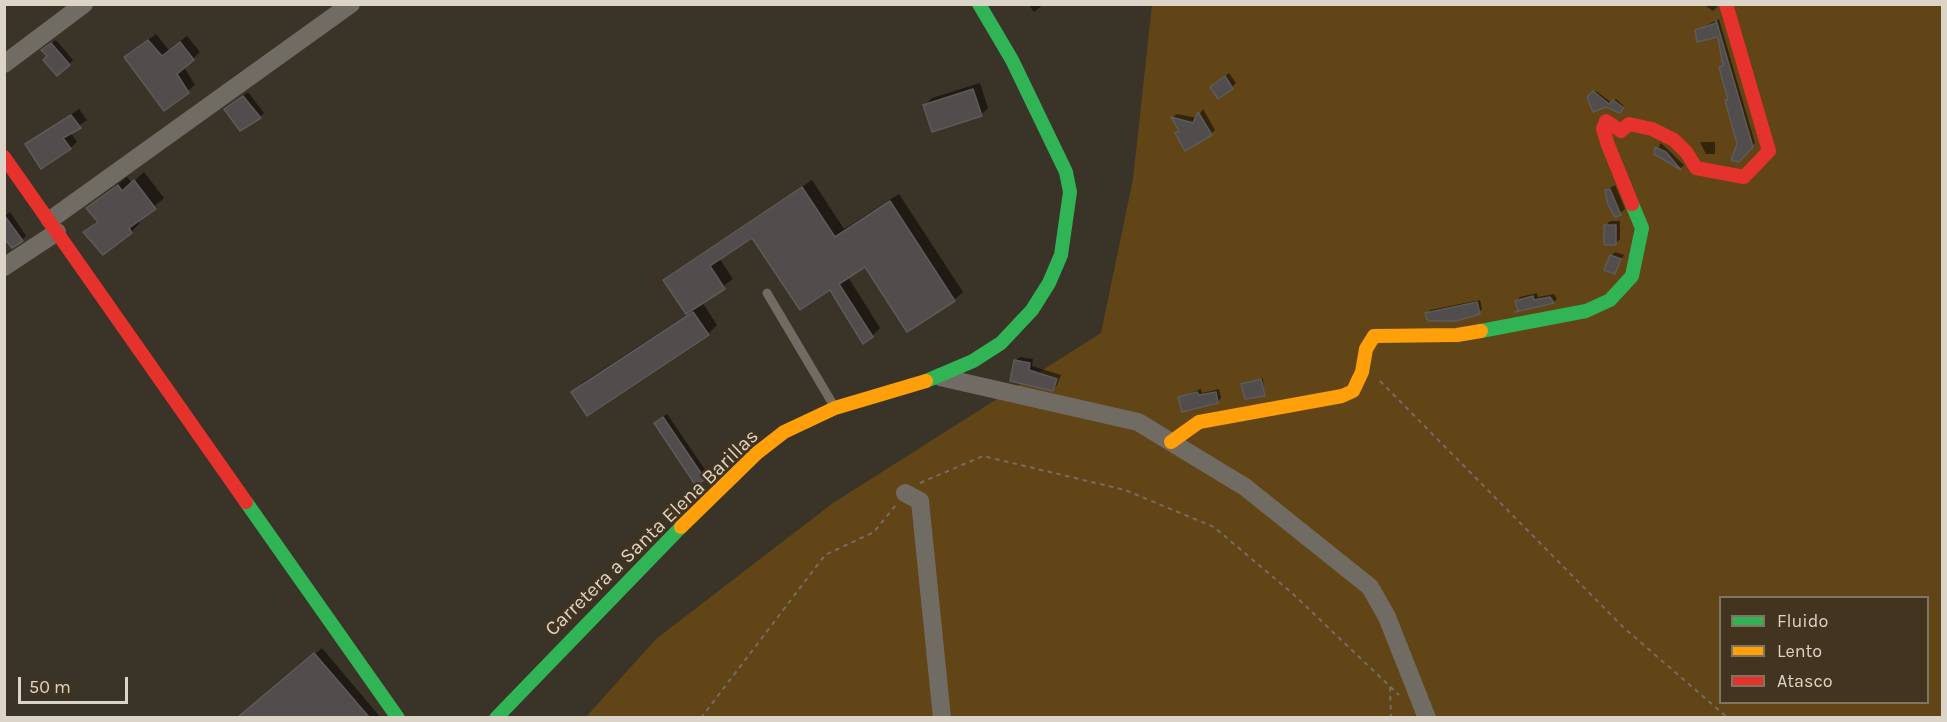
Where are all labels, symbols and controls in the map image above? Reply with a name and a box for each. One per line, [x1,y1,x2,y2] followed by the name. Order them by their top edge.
[540,425,764,641] street label: Carretera a Santa Elena Barillas
[1719,596,1929,704] legend
[1777,610,1828,632] text: Fluido
[1777,640,1822,662] text: Lento
[21,665,130,703] scale bar
[1777,670,1833,692] text: Atasco
[29,676,71,698] text: 50 m

